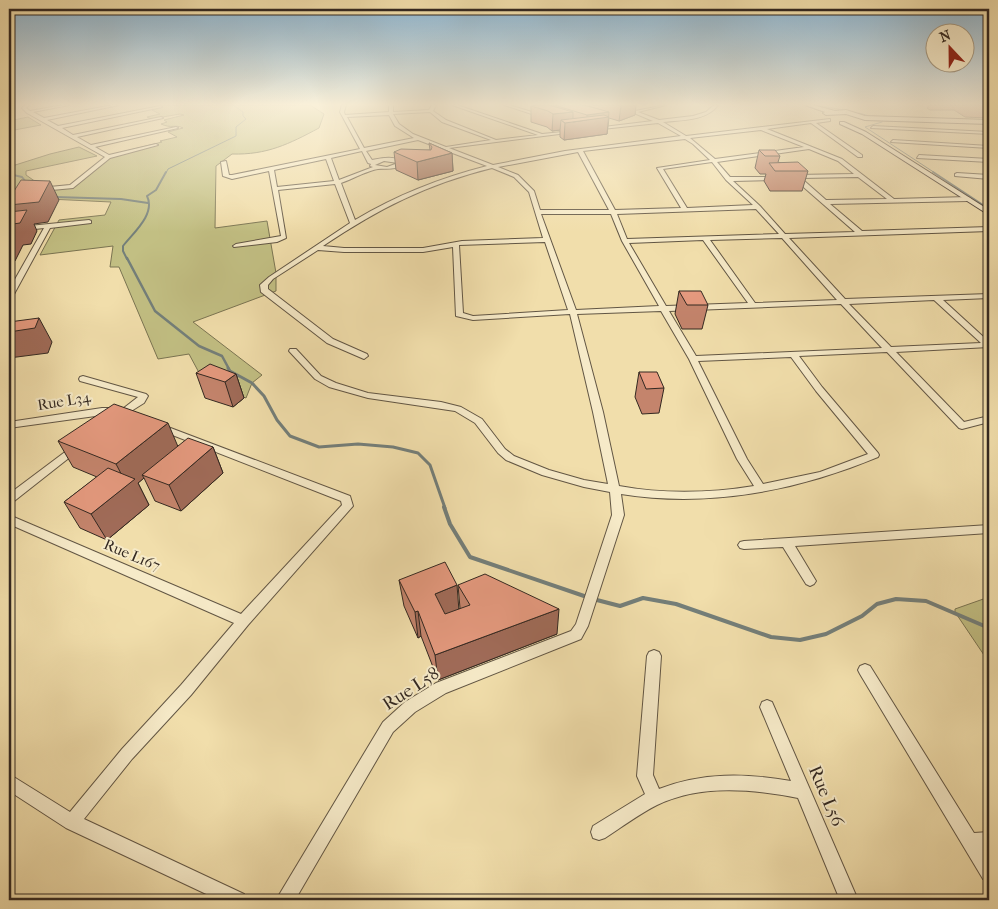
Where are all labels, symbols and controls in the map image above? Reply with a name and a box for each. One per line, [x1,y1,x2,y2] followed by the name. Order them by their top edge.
[926,22,976,72] north arrow
[937,26,954,46] text: N
[36,388,93,414] street label: Rue L34
[101,535,163,575] street label: Rue L167
[379,663,443,715] street label: Rue L58
[804,762,848,830] street label: Rue L56

